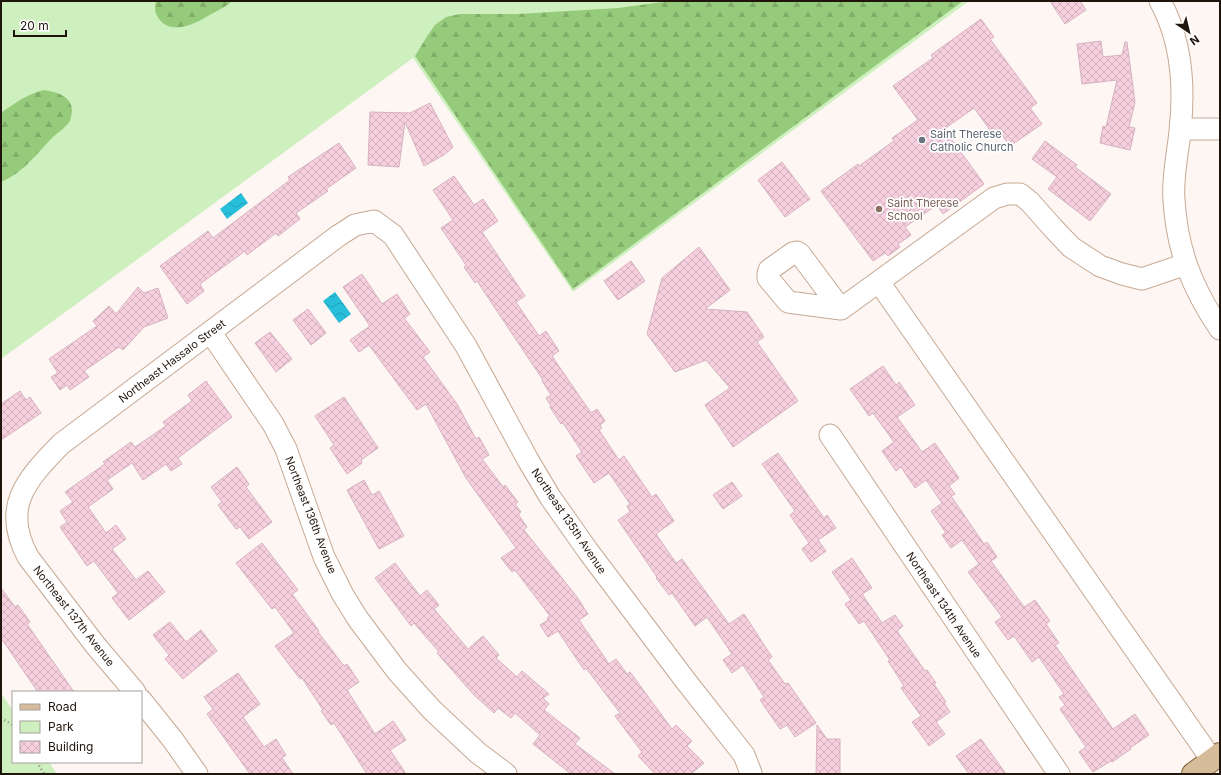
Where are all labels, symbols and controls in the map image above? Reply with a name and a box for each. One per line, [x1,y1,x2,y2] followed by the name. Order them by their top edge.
[14,12,66,38] scale bar
[1169,12,1209,52] north arrow
[20,18,49,33] text: 20 m
[1187,32,1202,48] text: N
[930,127,1013,154] place label: Saint Therese Catholic Church
[917,135,927,145] marker: Saint Therese Catholic Church
[887,196,959,223] place label: Saint Therese School
[874,204,884,214] marker: Saint Therese School
[116,316,228,406] street label: Northeast Hassalo Street
[282,454,340,576] street label: Northeast 136th Avenue
[528,466,610,576] street label: Northeast 135th Avenue
[903,549,985,661] street label: Northeast 134th Avenue
[30,563,118,669] street label: Northeast 137th Avenue
[12,691,142,763] legend
[48,699,77,714] text: Road
[48,719,74,734] text: Park
[48,739,93,754] text: Building

